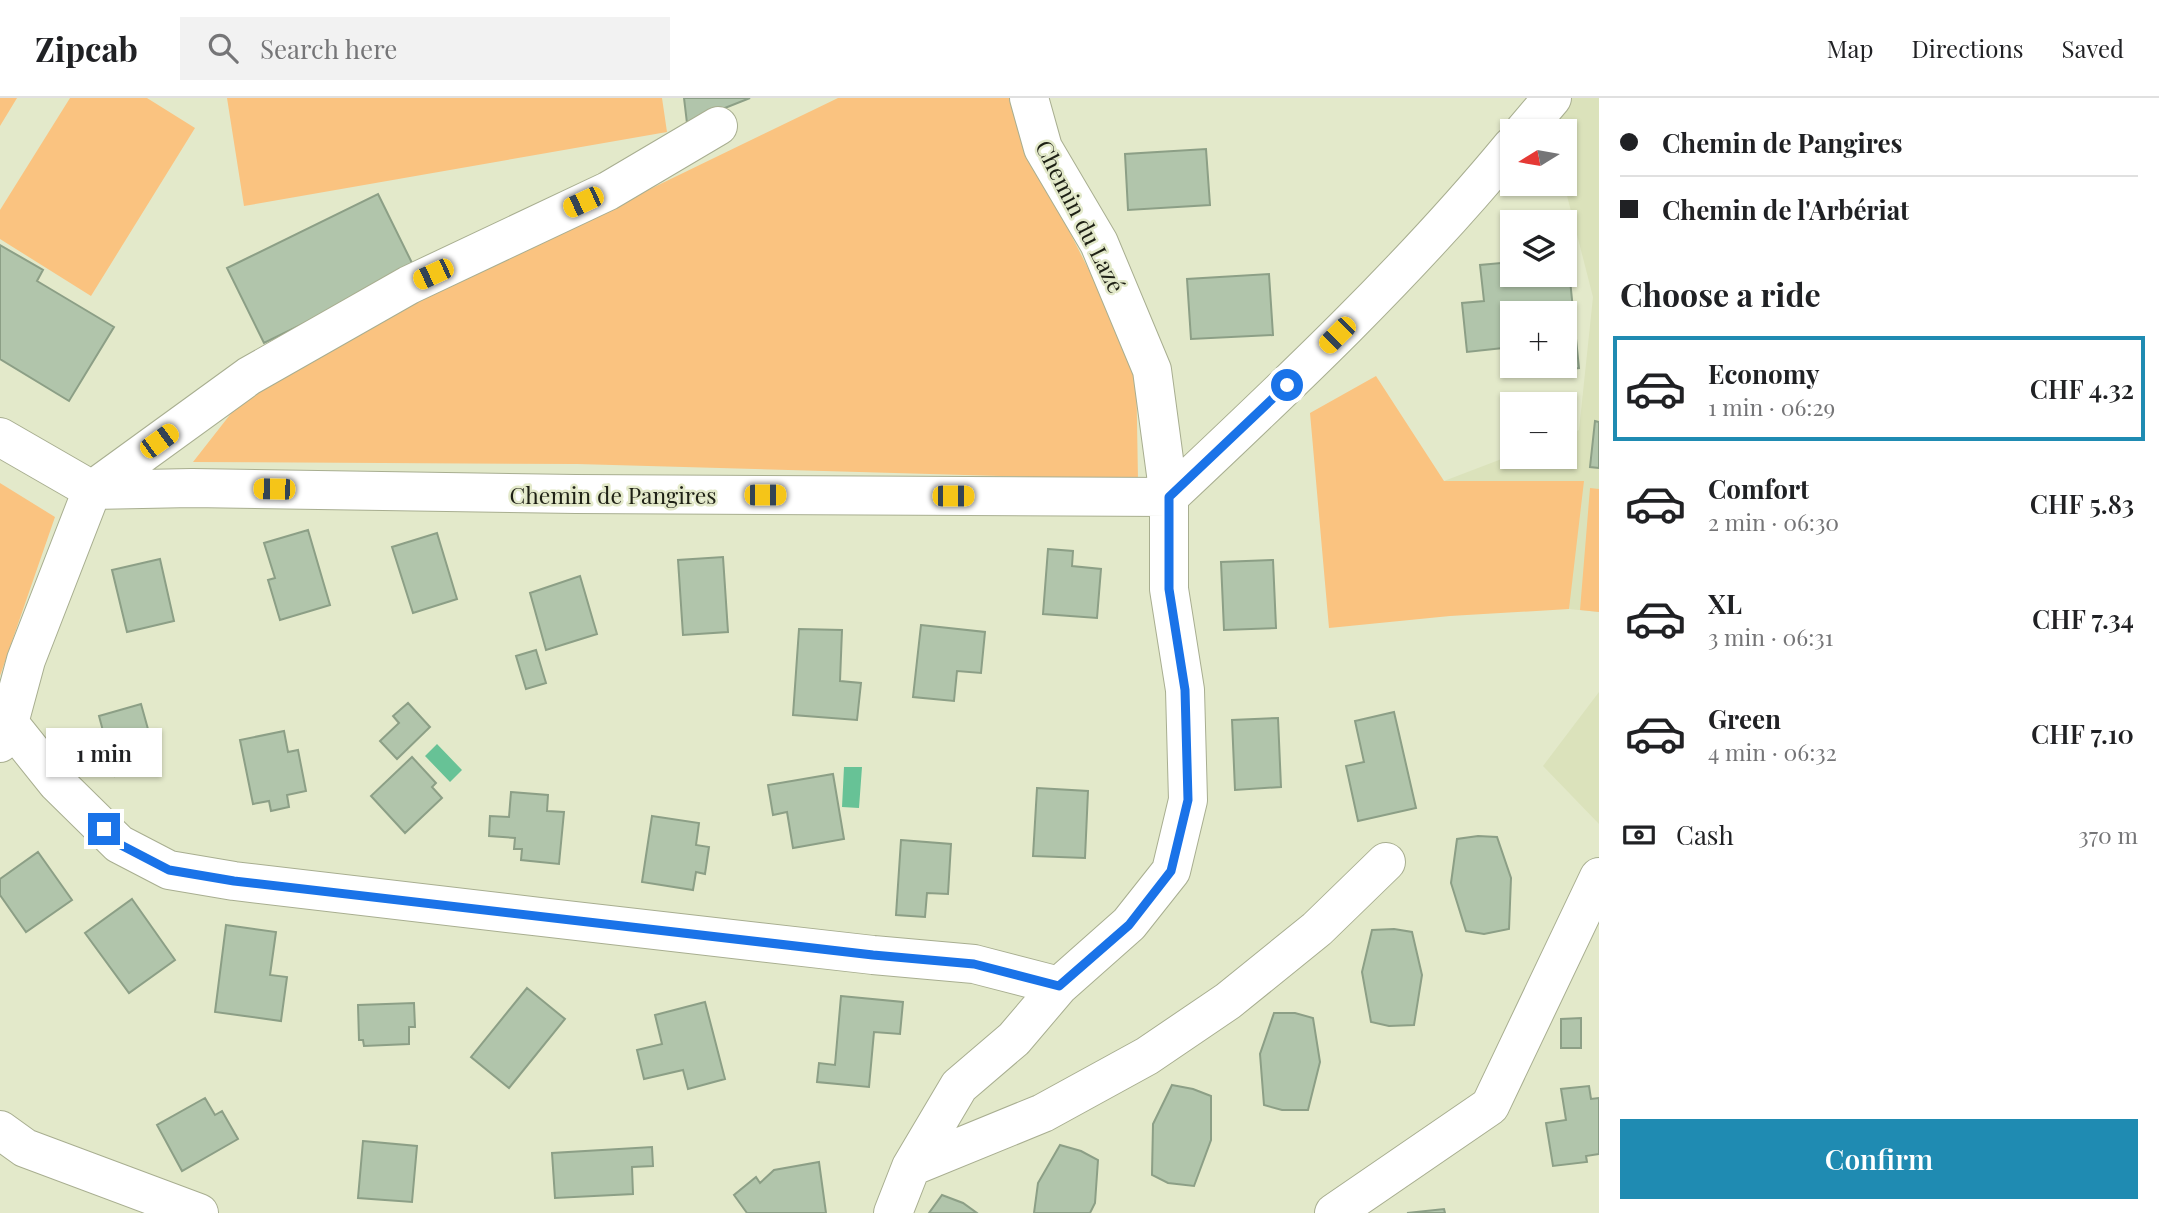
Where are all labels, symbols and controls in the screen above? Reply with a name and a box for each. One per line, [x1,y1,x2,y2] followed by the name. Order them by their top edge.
[180,17,670,80] search box
[35,26,138,70] text: Zipcab
[204,29,242,67] icon: search
[260,31,397,66] text: Search here
[1827,32,1873,64] text: Map
[1911,32,2024,64] text: Directions
[2062,32,2124,64] text: Saved
[1500,119,1577,196] north arrow
[1500,119,1577,469] map controls
[1662,125,1903,160] text: Chemin de Pangires
[1029,134,1133,298] street label: Chemin du Lazé
[560,184,607,220] car
[1662,192,1909,227] text: Chemin de l'Arbériat
[1500,210,1577,287] button: layers
[410,256,457,292] car
[1620,272,1821,315] text: Choose a ride
[1500,301,1577,378] button: +
[1315,313,1360,357] car
[1708,356,1819,391] text: Economy
[1624,357,1687,420] icon: car
[1271,369,1303,401] route start
[2030,371,2134,406] text: CHF 4.32
[1708,391,1835,422] text: 1 min · 06:29
[1500,392,1577,469] button: −
[136,420,183,462] car
[1708,471,1809,506] text: Comfort
[1624,472,1687,535] icon: car
[253,478,296,500] car
[509,479,717,510] street label: Chemin de Pangires
[745,485,787,506] car
[933,486,975,507] car
[2030,486,2134,521] text: CHF 5.83
[1708,506,1839,537] text: 2 min · 06:30
[1708,586,1742,621] text: XL
[1624,587,1687,650] icon: car
[2032,601,2134,636] text: CHF 7.34
[1708,621,1833,652] text: 3 min · 06:31
[1708,701,1781,736] text: Green
[1624,702,1687,765] icon: car
[2031,716,2134,751] text: CHF 7.10
[46,728,162,776] callout: 1 min
[1708,736,1837,767] text: 4 min · 06:32
[76,737,132,768] text: 1 min
[88,813,120,845] route end
[1620,816,1658,854] icon: cash
[1676,817,1734,852] text: Cash
[2078,819,2138,850] text: 370 m
[1620,1119,2138,1199] button: Confirm

